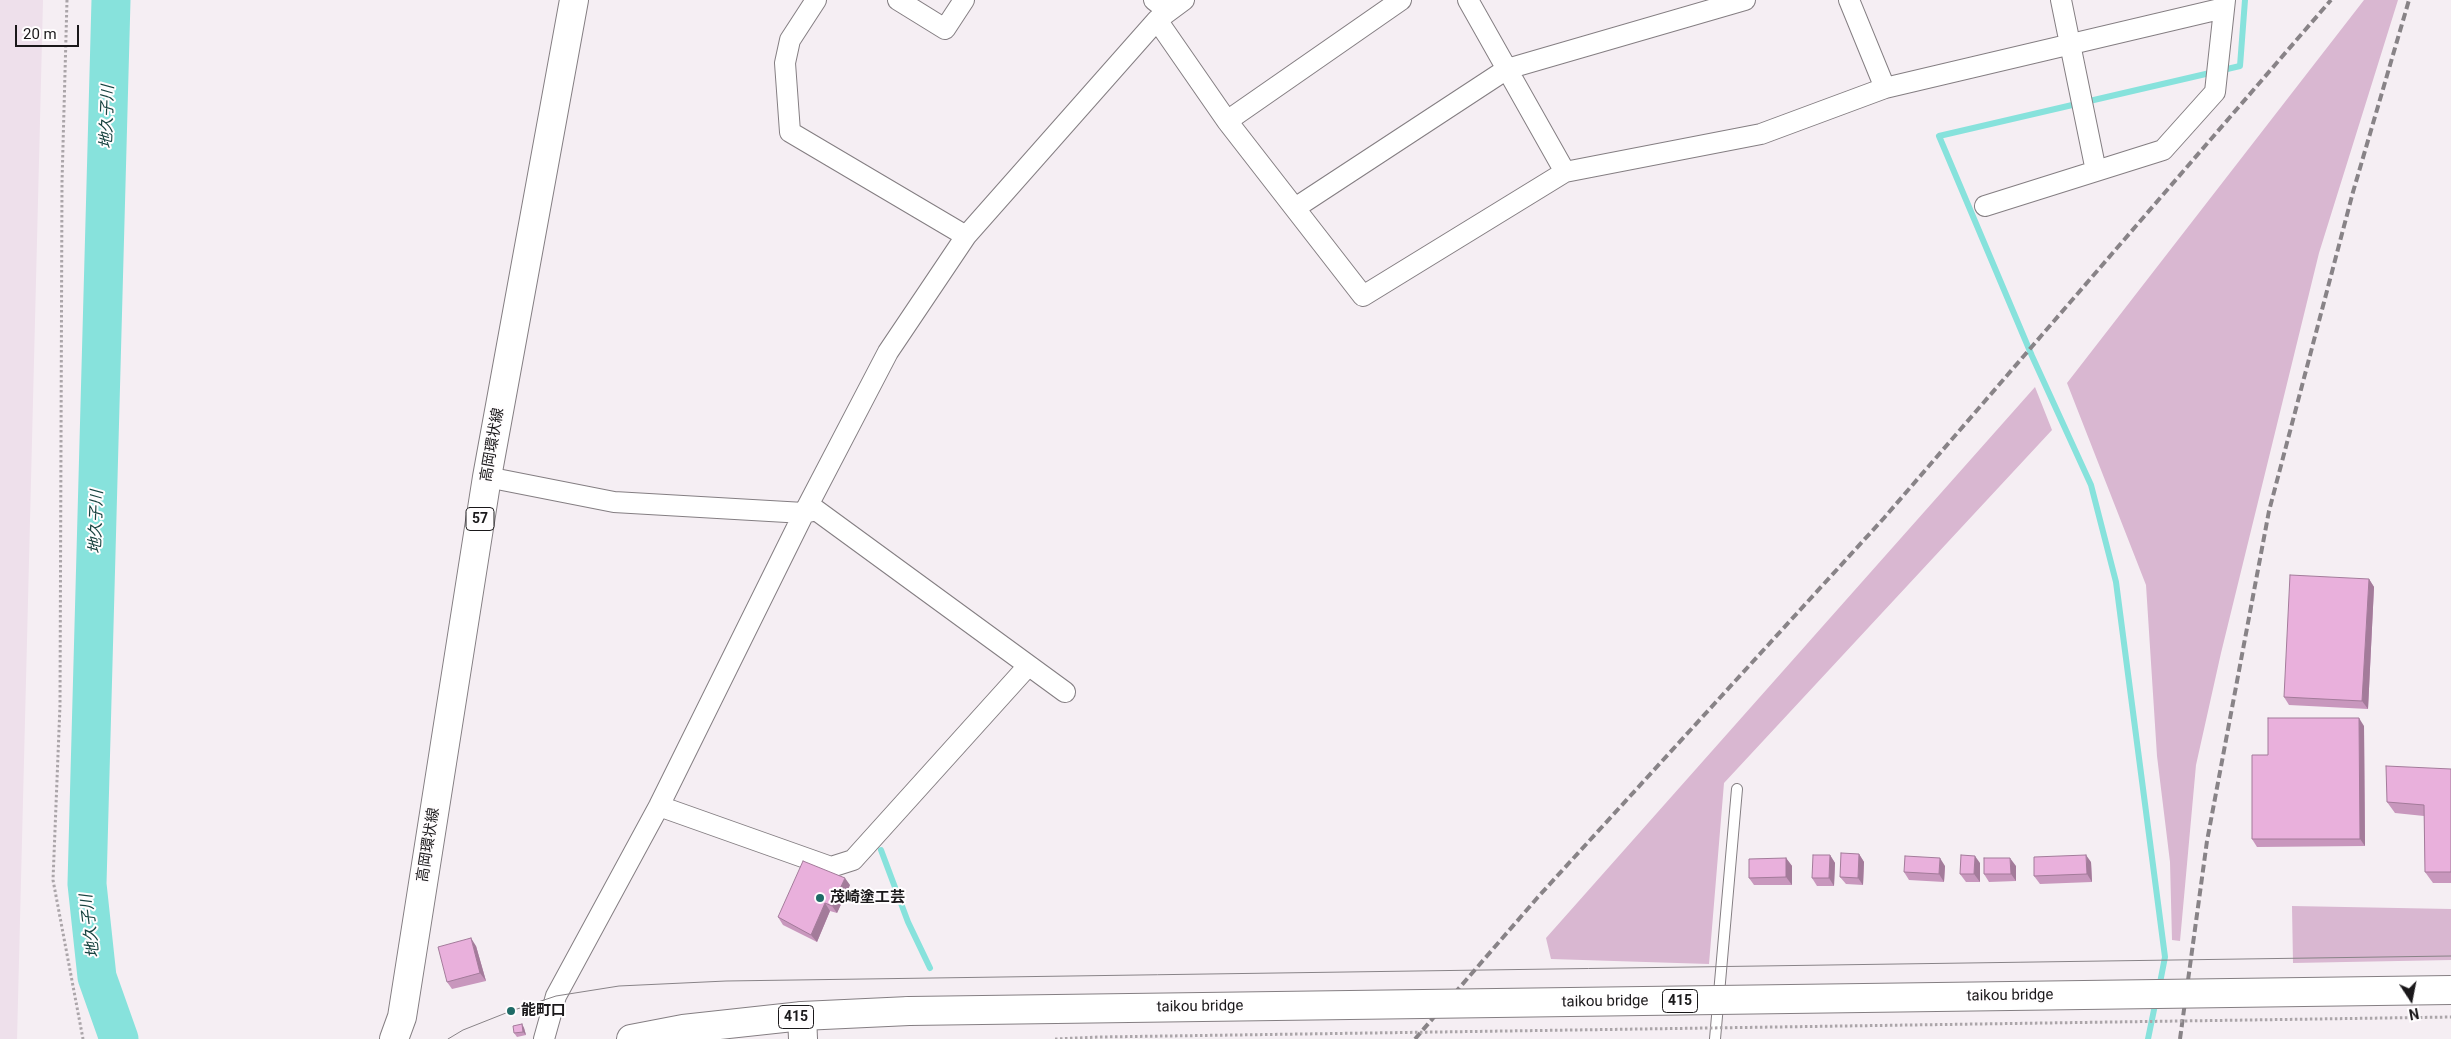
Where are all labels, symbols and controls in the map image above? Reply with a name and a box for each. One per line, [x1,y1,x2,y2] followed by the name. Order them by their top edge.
[18,15,81,47] scale bar
[23,25,57,43] text: 20 m
[97,85,119,149] water label: 地久子川
[478,407,508,483] street label: 高岡環状線
[86,490,108,554] water label: 地久子川
[466,508,494,530] road number: 57
[414,807,444,883] street label: 高岡環状線
[830,889,905,907] place label: 茂崎塗工芸
[814,892,826,904] marker: 茂崎塗工芸
[78,893,104,959] water label: 地久子川
[2386,974,2436,1024] north arrow
[1966,986,2054,1006] street label: taikou bridge
[1662,989,1698,1012] road number: 415
[1561,992,1649,1012] street label: taikou bridge
[1156,997,1244,1017] street label: taikou bridge
[521,1002,566,1020] place label: 能町口
[505,1005,517,1017] marker: 能町口
[2407,1005,2420,1023] text: N
[778,1006,814,1028] road number: 415

